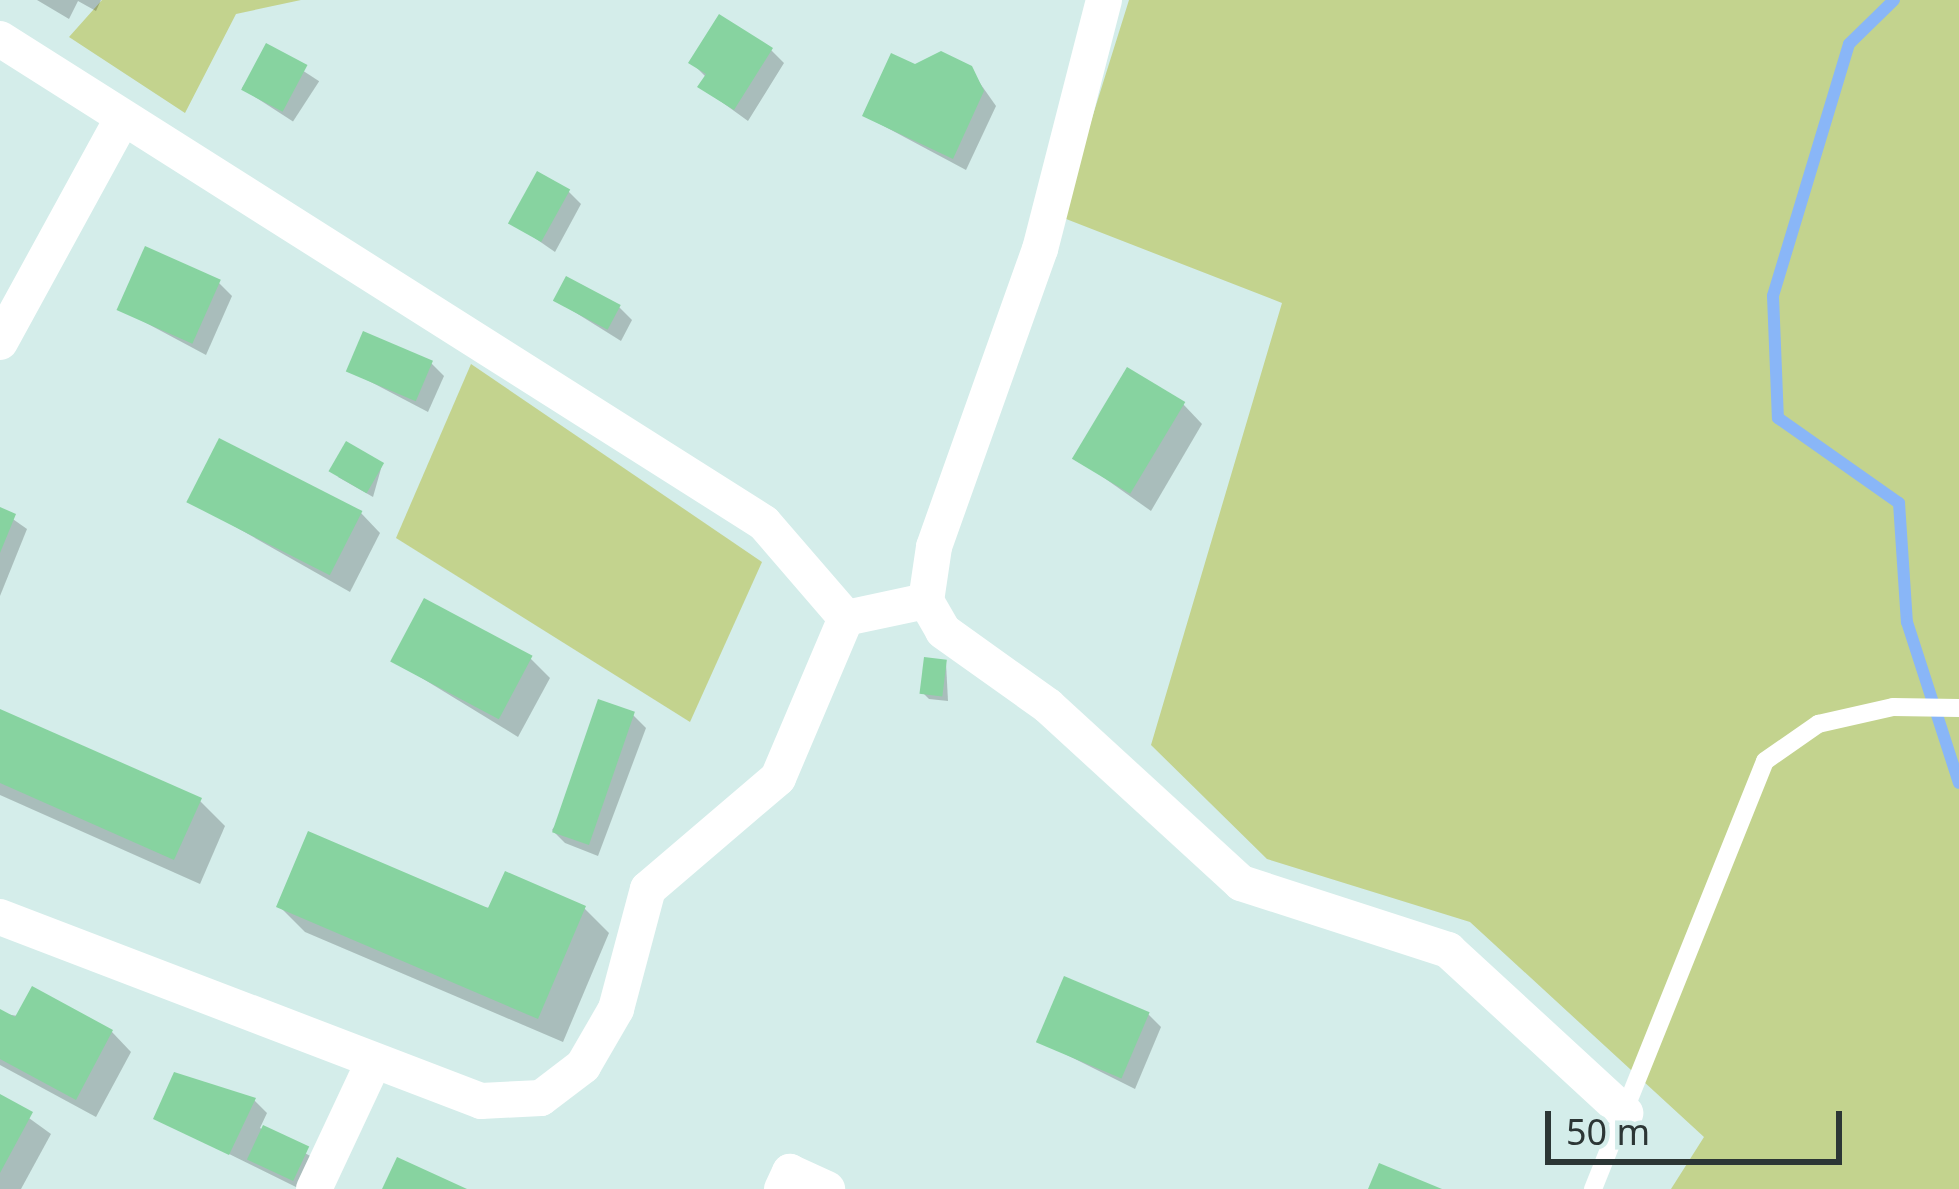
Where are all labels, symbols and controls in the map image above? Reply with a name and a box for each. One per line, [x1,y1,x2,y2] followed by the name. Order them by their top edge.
[1551,1087,1848,1161] scale bar
[1566,1107,1650,1156] text: 50 m

